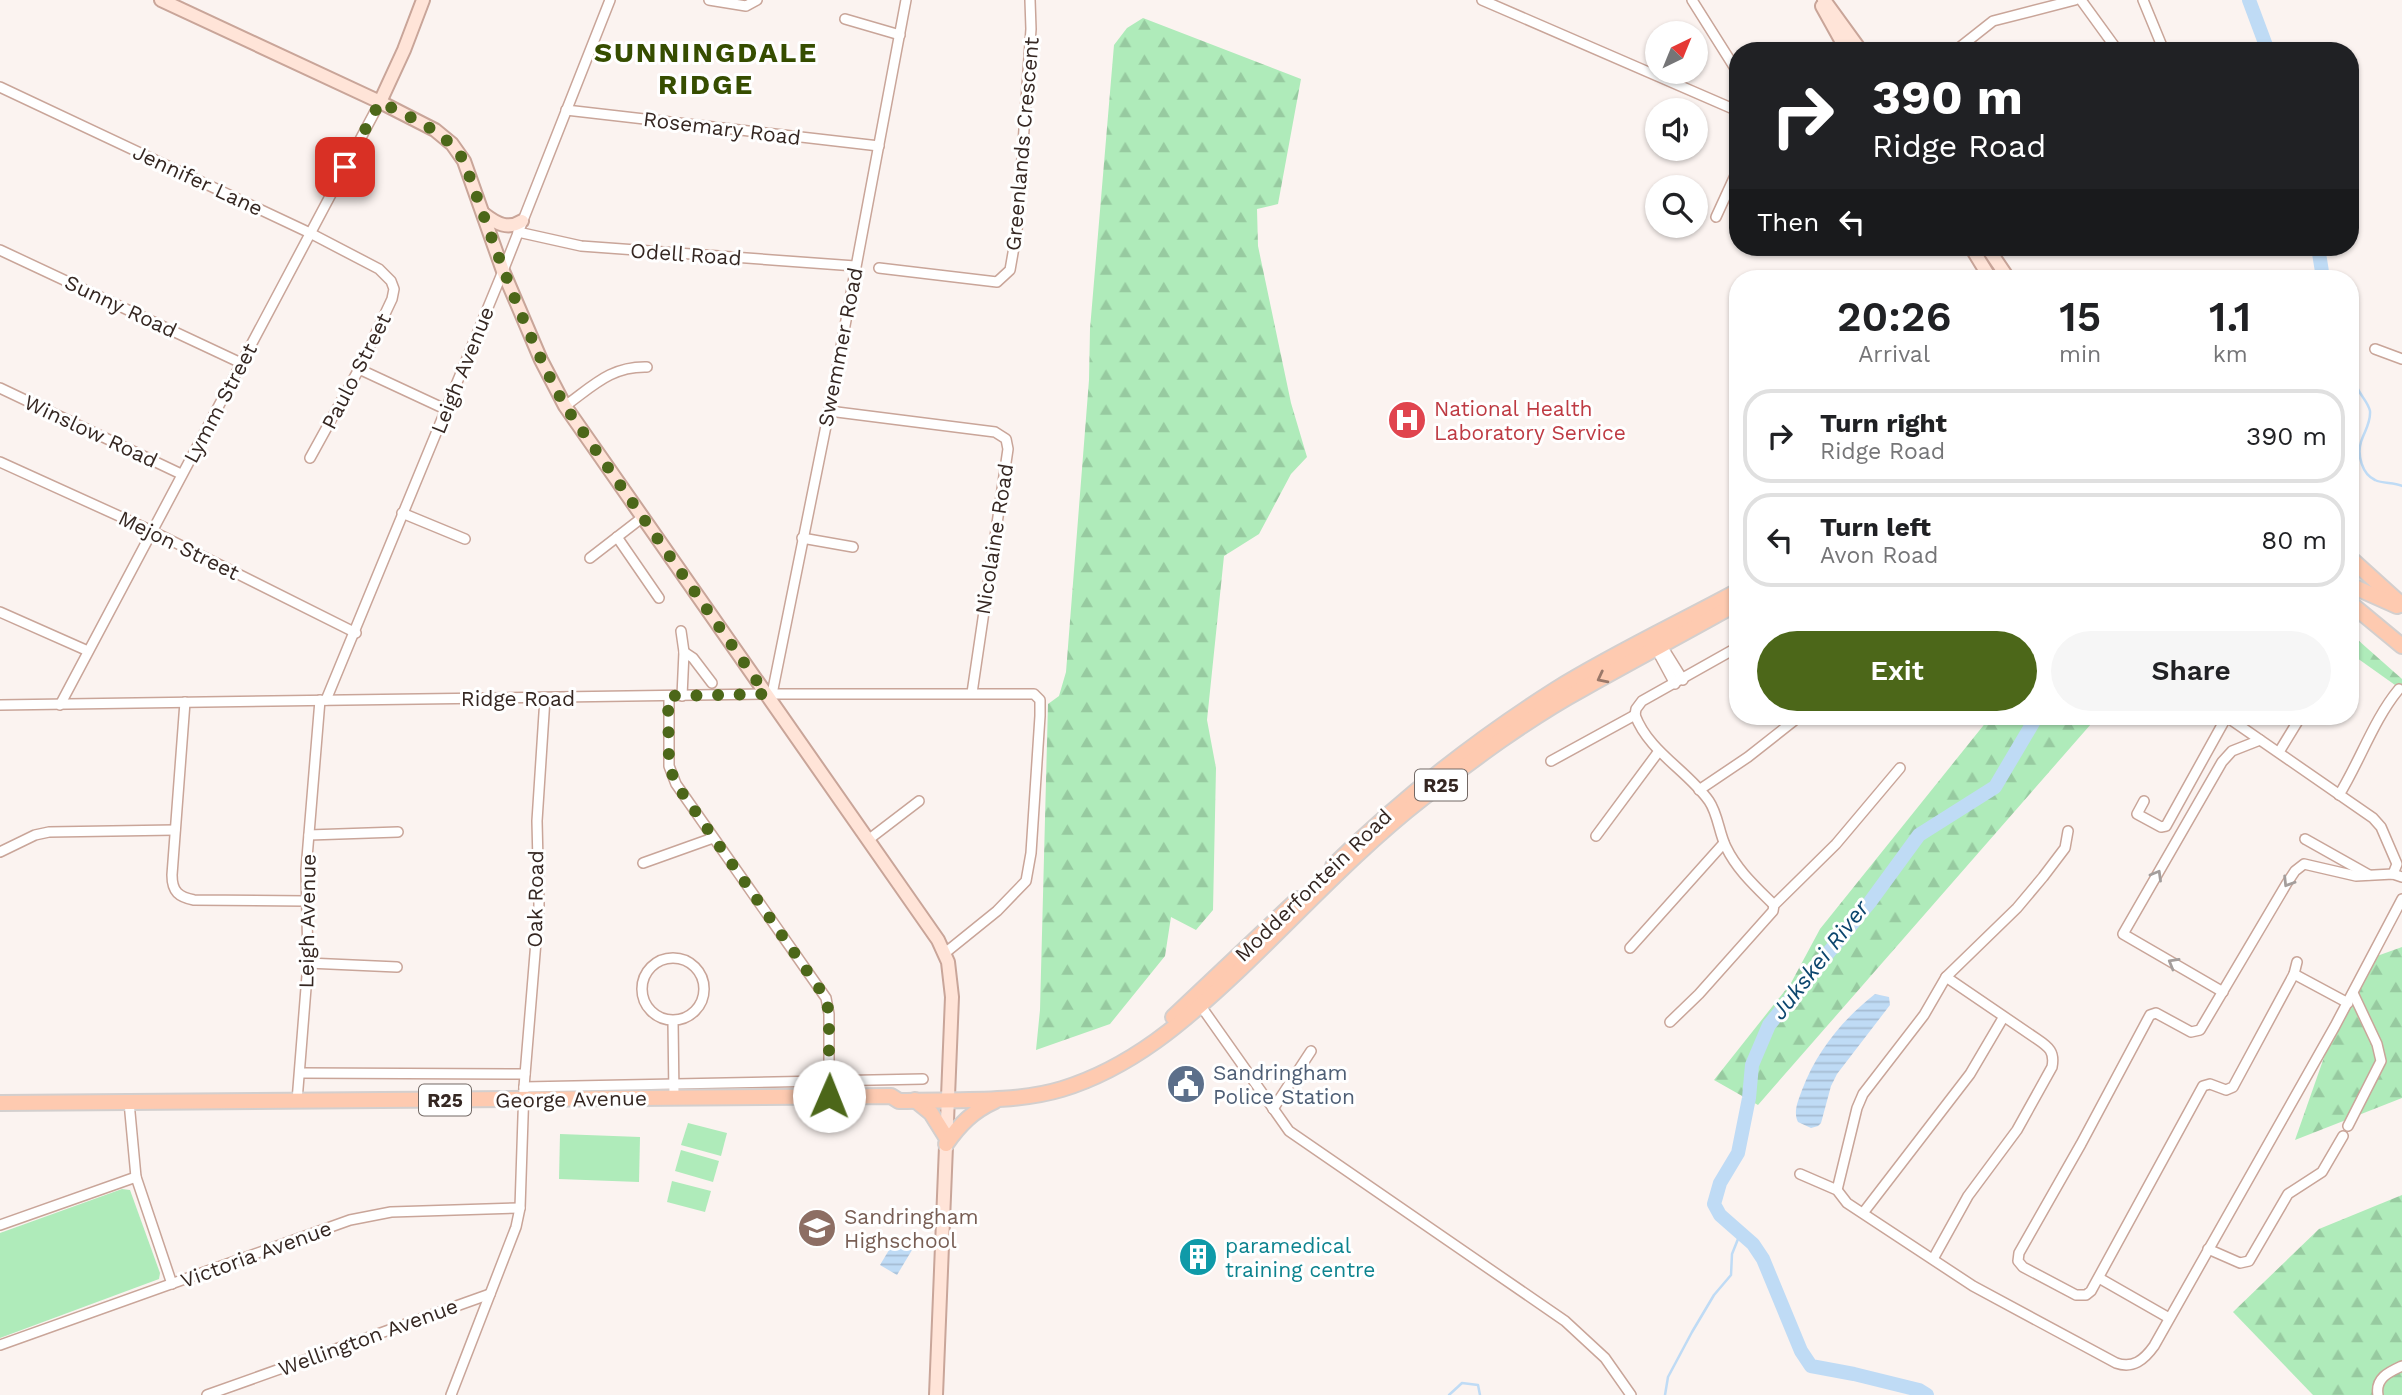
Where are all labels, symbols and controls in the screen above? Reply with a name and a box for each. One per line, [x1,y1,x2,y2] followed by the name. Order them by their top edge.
[1645,21,1708,84] north arrow
[1645,21,1708,238] map controls
[594,36,818,101] district label: SUNNINGDALE RIDGE
[1000,36,1044,252] street label: Greenlands Crescent
[1872,68,2023,126] text: 390 m
[1757,70,1848,161] icon: right
[1645,98,1708,161] button: sound
[642,106,802,150] street label: Rosemary Road
[1872,127,2046,165] text: Ridge Road
[315,137,375,197] pin
[129,139,267,221] street label: Jennifer Lane
[326,148,364,186] icon: arrive
[1645,175,1708,238] button: search
[1833,203,1871,241] icon: left
[1757,207,1819,237] text: Then
[629,238,743,270] street label: Odell Road
[812,265,868,429] street label: Swemmer Road
[61,269,181,343] street label: Sunny Road
[1837,292,1951,341] text: 20:26
[2059,292,2101,341] text: 15
[2209,292,2251,341] text: 1.1
[425,303,499,437] street label: Leigh Avenue
[316,309,396,433] street label: Paulo Street
[178,339,262,467] street label: Lymm Street
[1858,341,1930,368] text: Arrival
[2059,341,2101,368] text: min
[2213,341,2248,368] text: km
[20,389,162,473] street label: Winslow Road
[1434,396,1626,445] place label: National Health Laboratory Service
[1386,399,1428,441] hospital icon: National Health Laboratory Service
[1820,408,1947,438] text: Turn right
[1761,417,1799,455] icon: right
[2246,421,2327,451] text: 390 m
[1820,438,1945,465] text: Ridge Road
[970,462,1018,616] street label: Nicolaine Road
[114,505,244,585] street label: Mejon Street
[1820,512,1931,542] text: Turn left
[1761,521,1799,559] icon: left
[2261,525,2327,555] text: 80 m
[1820,542,1938,569] text: Avon Road
[1757,631,2037,711] button: Exit
[2051,631,2331,711] button: Share
[1597,670,1609,684] one-way arrow
[461,686,575,711] street label: Ridge Road
[1415,770,1467,800] road number: R25
[1229,804,1397,966] street label: Modderfontein Road
[522,850,548,948] street label: Oak Road
[293,853,321,989] street label: Leigh Avenue
[2149,870,2162,882] one-way arrow
[2284,874,2297,887] one-way arrow
[1765,894,1875,1025] water label: Jukskei River
[2168,958,2181,971] one-way arrow
[792,1059,866,1133] position arrow
[1213,1060,1355,1109] place label: Sandringham Police Station
[1165,1063,1207,1105] public building icon: Sandringham Police Station
[419,1084,471,1116] road number: R25
[495,1085,647,1113] street label: George Avenue
[844,1204,979,1253] place label: Sandringham Highschool
[796,1207,838,1249] school or university icon: Sandringham Highschool
[177,1215,335,1293] street label: Victoria Avenue
[1225,1233,1375,1282] place label: paramedical training centre
[1177,1236,1219,1278] building icon: paramedical training centre
[275,1293,461,1381] street label: Wellington Avenue

